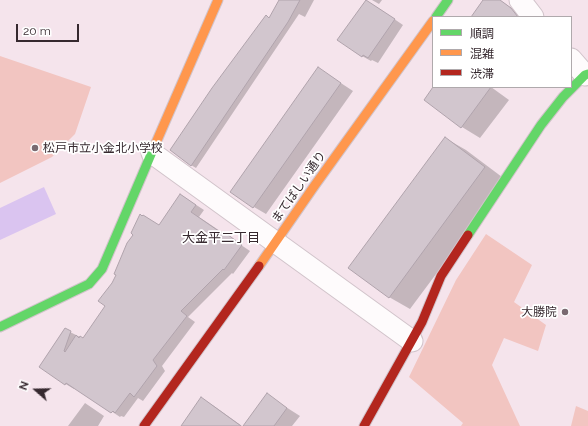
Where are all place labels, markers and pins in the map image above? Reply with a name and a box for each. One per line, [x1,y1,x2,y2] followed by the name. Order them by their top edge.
[43,141,163,155] place label: 松戸市立小金北小学校
[30,143,40,153] marker: 松戸市立小金北小学校
[521,305,557,319] place label: 大勝院
[560,307,570,317] marker: 大勝院

